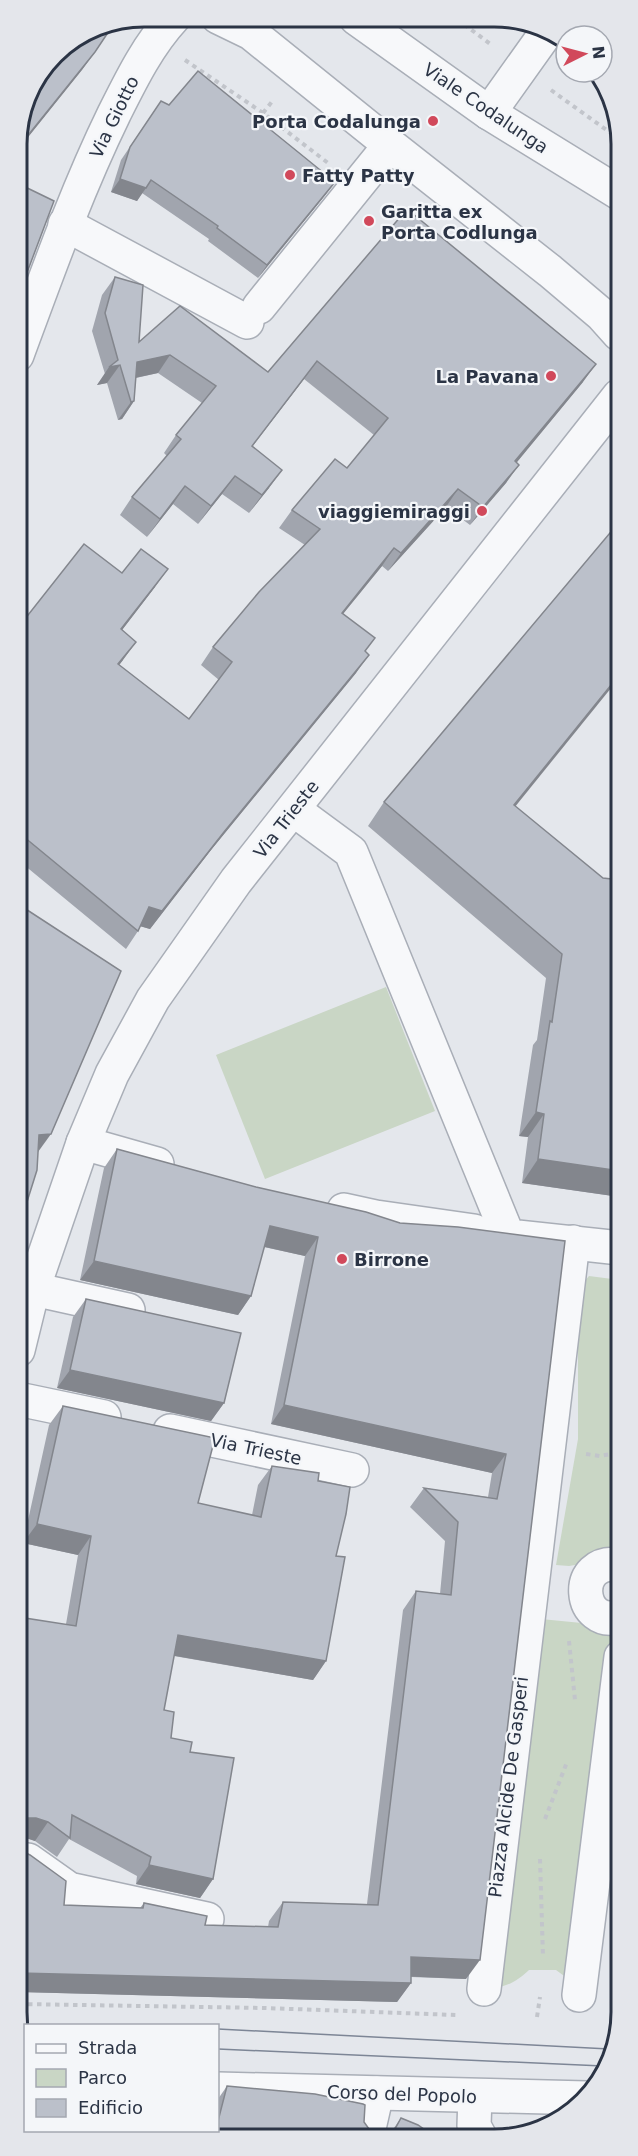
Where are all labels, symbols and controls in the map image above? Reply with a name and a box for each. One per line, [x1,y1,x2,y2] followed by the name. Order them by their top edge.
[554,24,614,84] north arrow
[588,45,609,60] text: N
[420,58,552,158] street label: Viale Codalunga
[85,73,143,161] street label: Via Giotto
[252,111,421,132] place label: Porta Codalunga
[426,114,440,128] marker: Porta Codalunga
[302,165,415,186] place label: Fatty Patty
[283,168,297,182] marker: Fatty Patty
[381,201,538,243] place label: Garitta ex Porta Codlunga
[362,214,376,228] marker: Garitta ex Porta Codlunga
[435,366,539,387] place label: La Pavana
[544,369,558,383] marker: La Pavana
[318,501,470,522] place label: viaggiemiraggi
[475,504,489,518] marker: viaggiemiraggi
[249,776,323,862] street label: Via Trieste
[354,1249,429,1270] place label: Birrone
[335,1252,349,1266] marker: Birrone
[208,1429,304,1469] street label: Via Trieste
[484,1675,532,1899] street label: Piazza Alcide De Gasperi
[24,2024,219,2132] legend
[78,2037,137,2058] text: Strada
[78,2067,127,2088] text: Parco
[327,2081,477,2107] street label: Corso del Popolo
[78,2097,143,2118] text: Edificio

